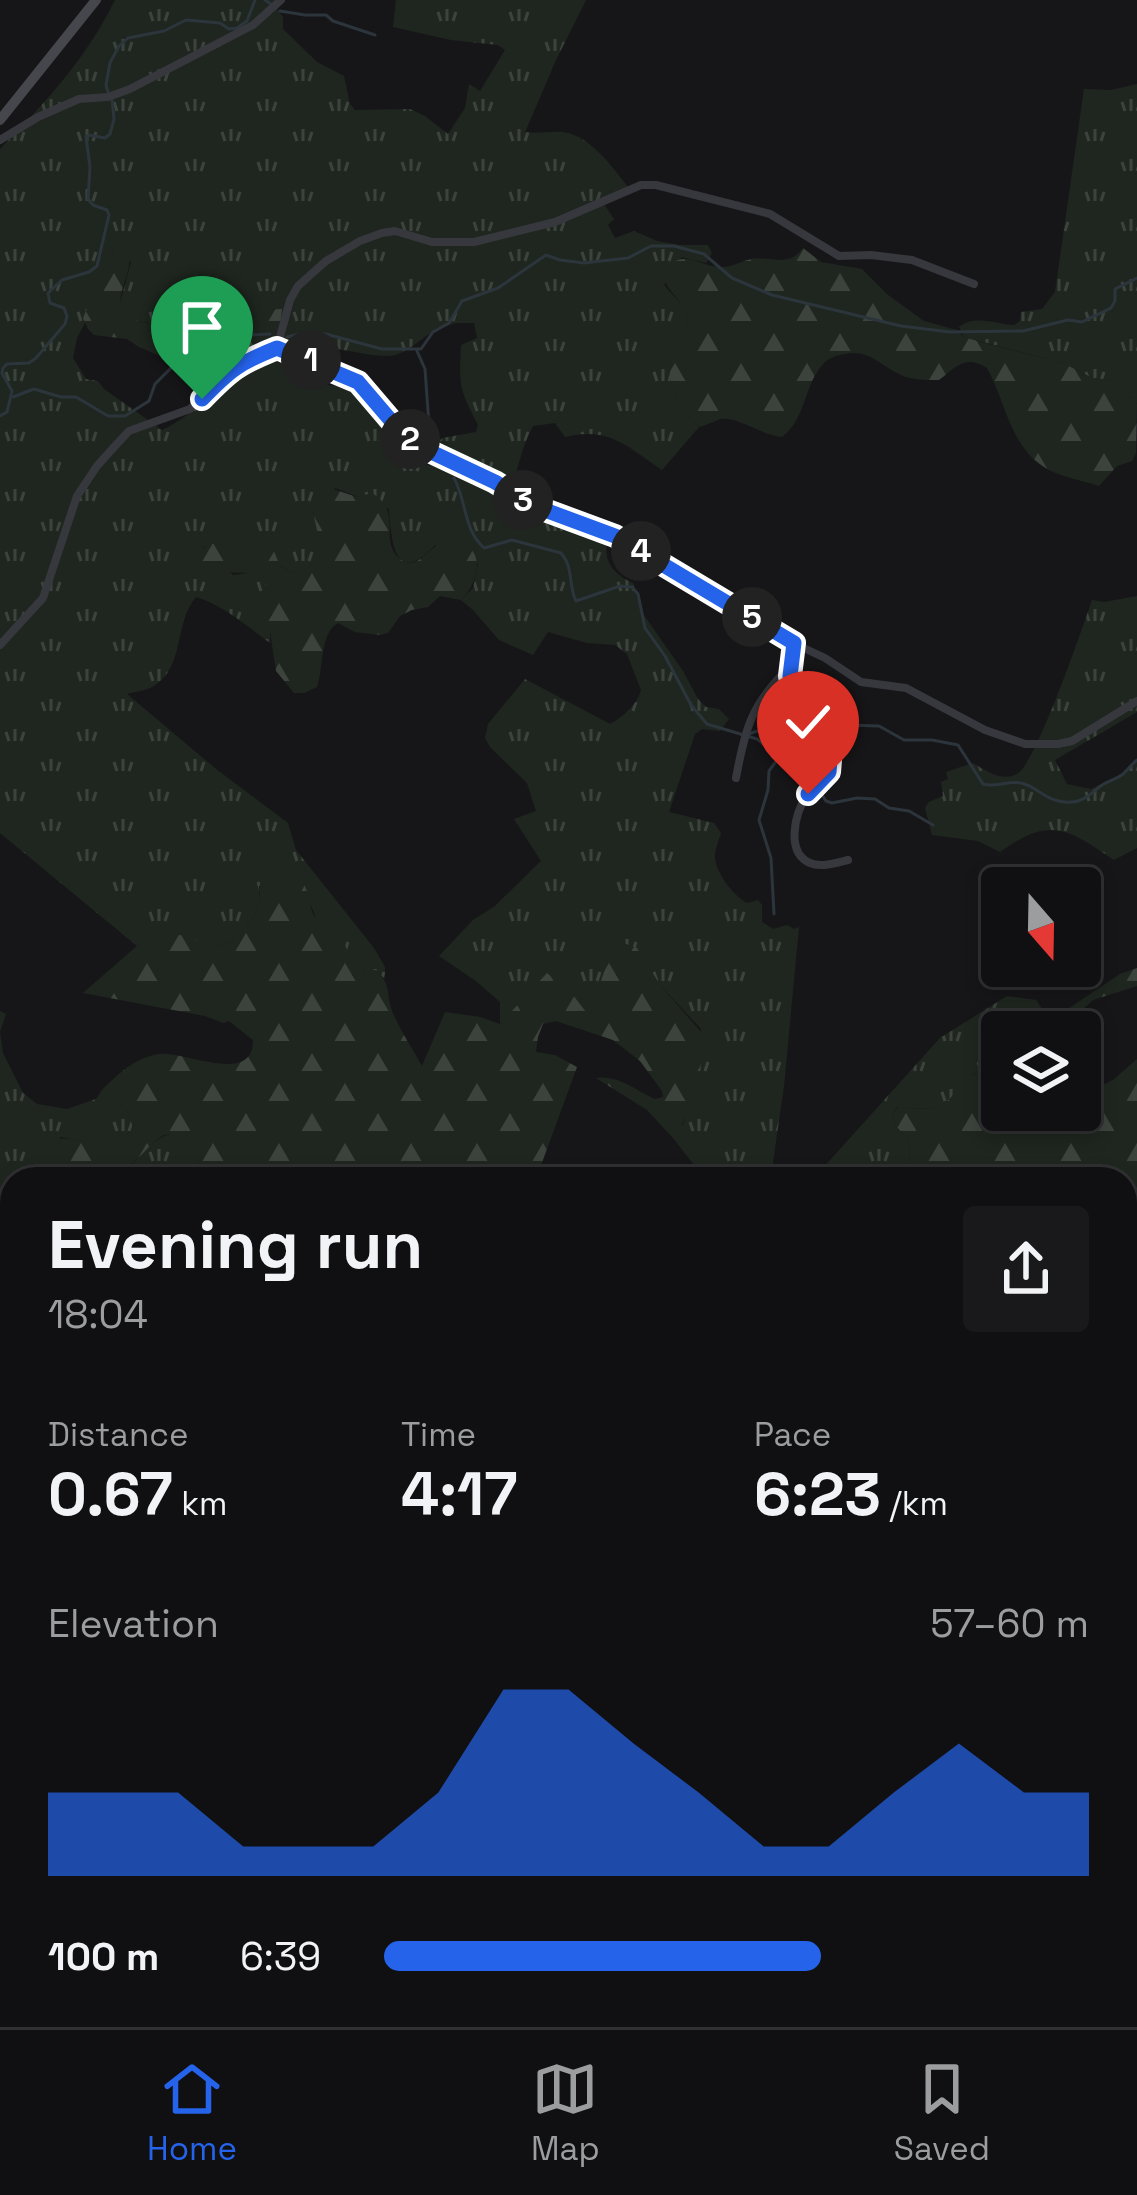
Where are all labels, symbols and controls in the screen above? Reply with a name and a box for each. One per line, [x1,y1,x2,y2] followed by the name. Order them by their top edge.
[151,276,253,399] pin
[169,294,235,360] icon: arrive
[281,330,341,390] pin: 1
[304,339,318,381] text: 1
[380,409,440,469] pin: 2
[400,418,420,460] text: 2
[493,470,553,530] pin: 3
[513,479,533,521] text: 3
[611,521,671,581] pin: 4
[631,530,652,572] text: 4
[722,587,782,647] pin: 5
[742,596,762,638] text: 5
[757,671,859,794] pin
[775,689,841,755] icon: check
[981,867,1101,987] north arrow
[981,867,1101,1131] map controls
[981,1011,1101,1131] button: layers
[48,1203,423,1287] text: Evening run
[963,1206,1089,1332] button: share
[48,1290,148,1339] text: 18:04
[48,1414,189,1456] text: Distance
[401,1414,476,1456] text: Time
[754,1414,831,1456] text: Pace
[48,1456,173,1533] text: 0.67
[401,1456,517,1533] text: 4:17
[754,1456,881,1533] text: 6:23
[173,1483,227,1525] text: km
[881,1483,948,1525] text: /km
[48,1599,219,1648] text: Elevation
[930,1599,1089,1648] text: 57–60 m
[48,1932,159,1981] text: 100 m
[240,1932,321,1981] text: 6:39
[147,2056,237,2170] tab: Home
[531,2056,600,2170] tab: Map
[894,2056,990,2170] tab: Saved

